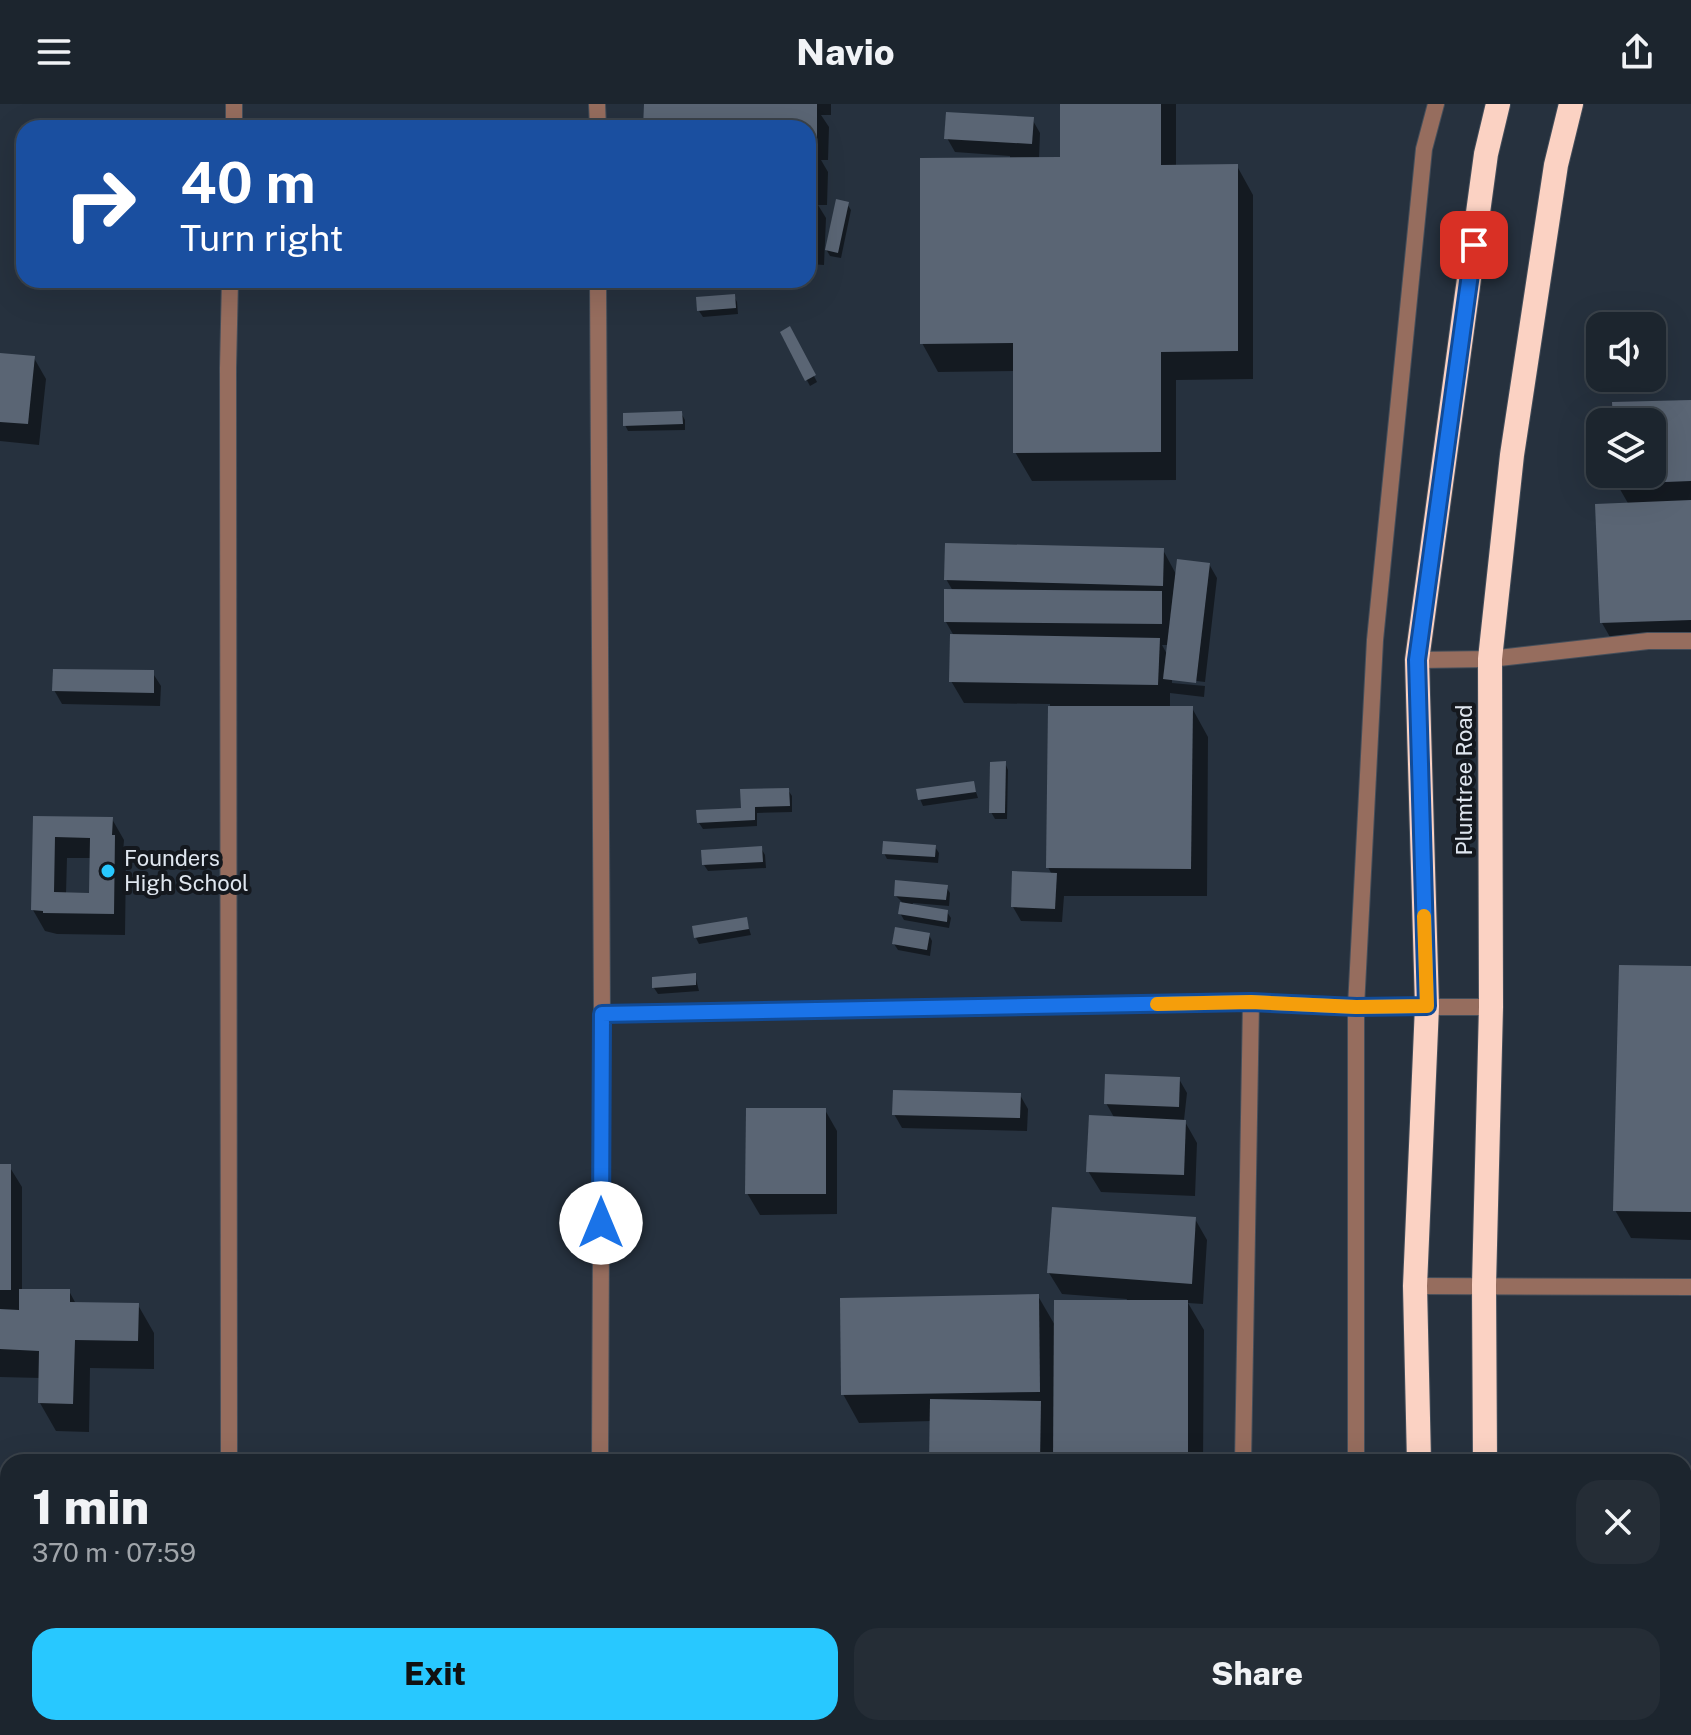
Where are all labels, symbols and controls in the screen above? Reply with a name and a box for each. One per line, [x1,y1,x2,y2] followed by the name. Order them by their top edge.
[32,30,76,74] icon: menu
[1615,30,1659,74] icon: share
[796,31,895,73] text: Navio
[180,150,316,216] text: 40 m
[48,152,152,256] icon: right
[1440,211,1508,279] pin
[180,217,343,259] text: Turn right
[1452,223,1496,267] icon: arrive
[1586,312,1666,488] map controls
[1586,312,1666,392] button: sound
[1586,408,1666,488] button: layers
[1451,705,1477,856] street label: Plumtree Road
[124,845,249,896] place label: Founders High School
[99,862,117,880] marker: Founders High School
[559,1181,643,1265] position arrow
[32,1478,149,1535] text: 1 min
[1576,1480,1660,1564] button: close
[32,1537,196,1568] text: 370 m · 07:59
[32,1628,838,1720] button: Exit
[854,1628,1660,1720] button: Share

